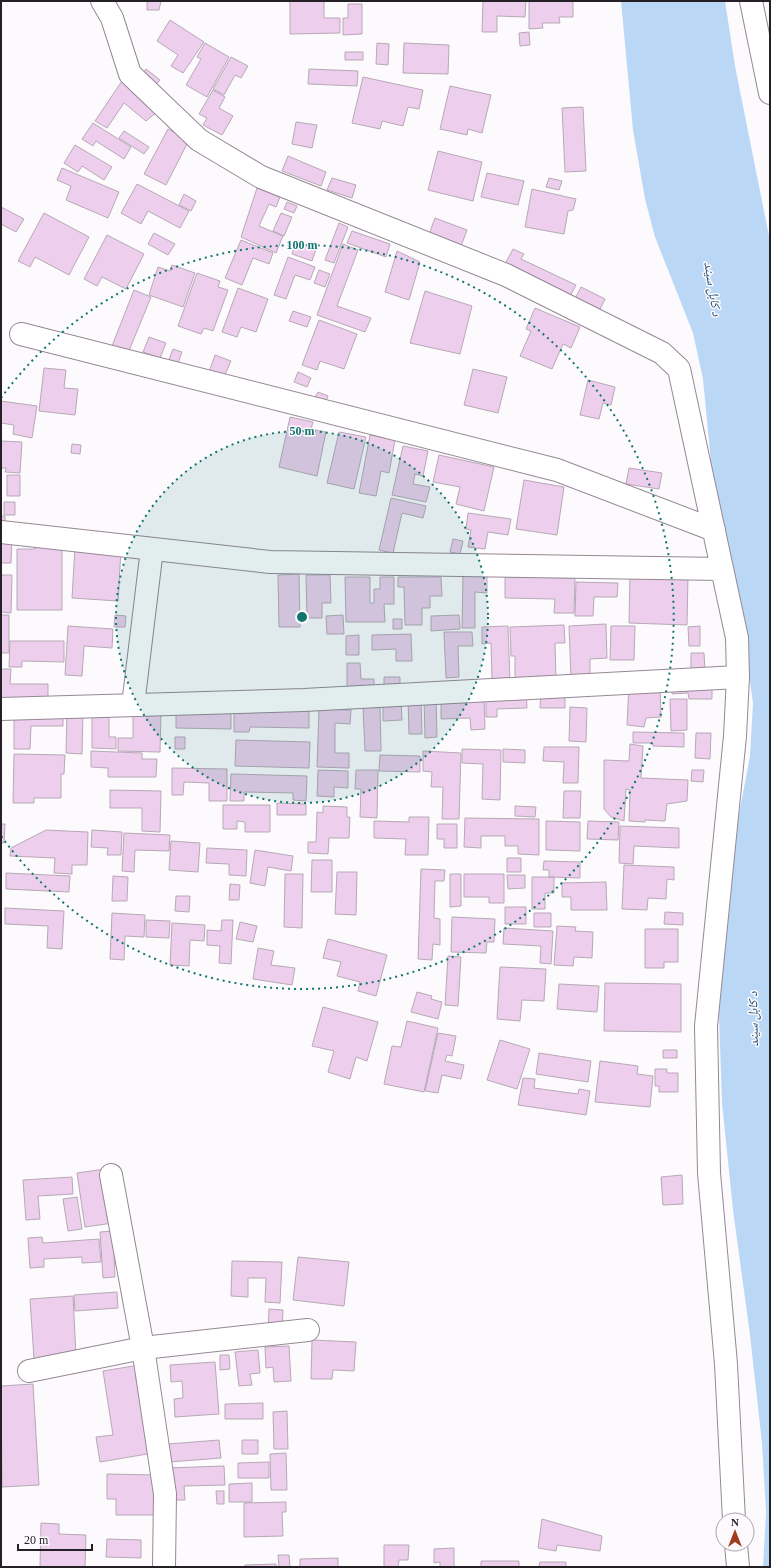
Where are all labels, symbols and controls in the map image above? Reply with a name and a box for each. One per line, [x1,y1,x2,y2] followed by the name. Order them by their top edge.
[287,238,318,252] text: 100 m
[700,261,725,318] water label: د کابل سيند
[290,424,315,438] text: 50 m
[295,610,309,624] centre of rings
[745,991,762,1047] water label: د کابل سيند
[715,1512,755,1552] north arrow
[731,1516,739,1528] text: N
[18,1526,92,1552] scale bar
[24,1533,49,1547] text: 20 m

